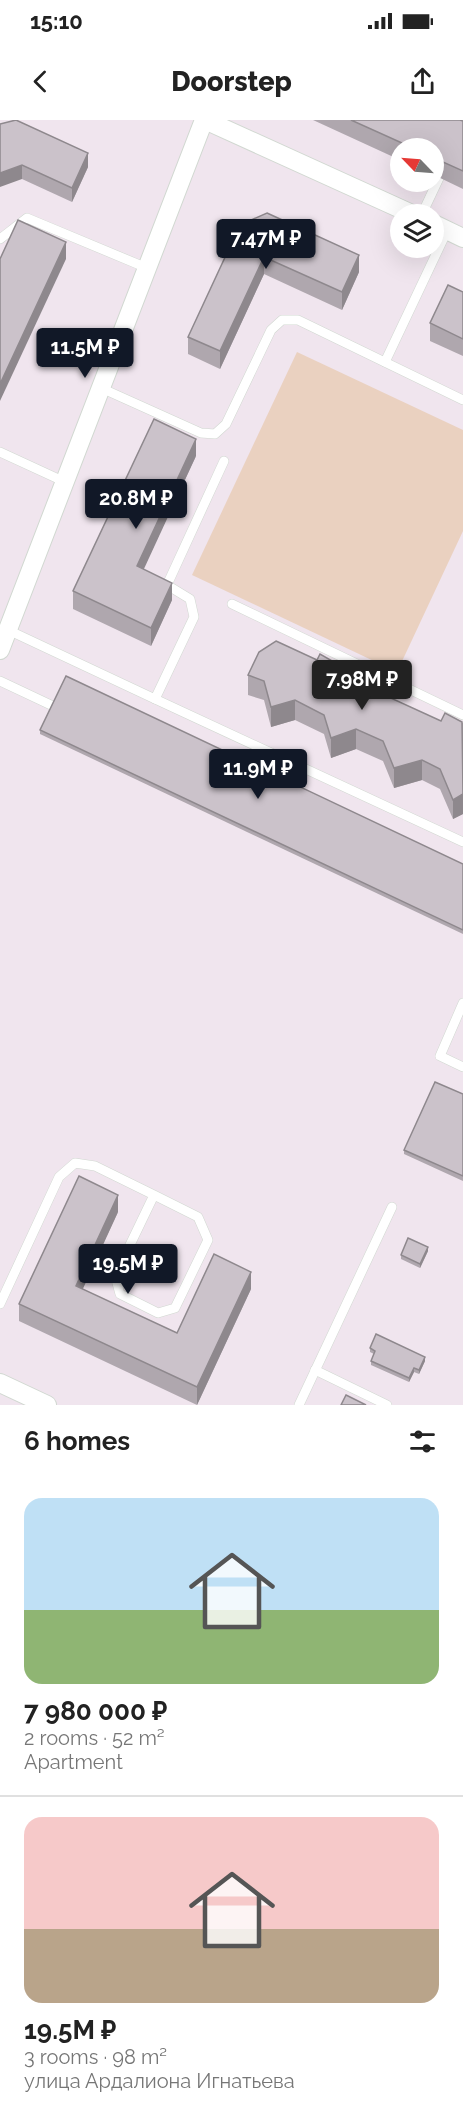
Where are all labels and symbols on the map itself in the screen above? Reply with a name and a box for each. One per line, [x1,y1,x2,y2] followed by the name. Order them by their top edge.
[390,138,444,192] north arrow
[211,219,321,270] pin: 7.47M ₽
[30,328,140,379] pin: 11.5M ₽
[81,479,191,530] pin: 20.8M ₽
[307,660,417,711] pin: 7.98M ₽
[203,749,313,800] pin: 11.9M ₽
[73,1244,183,1295] pin: 19.5M ₽

